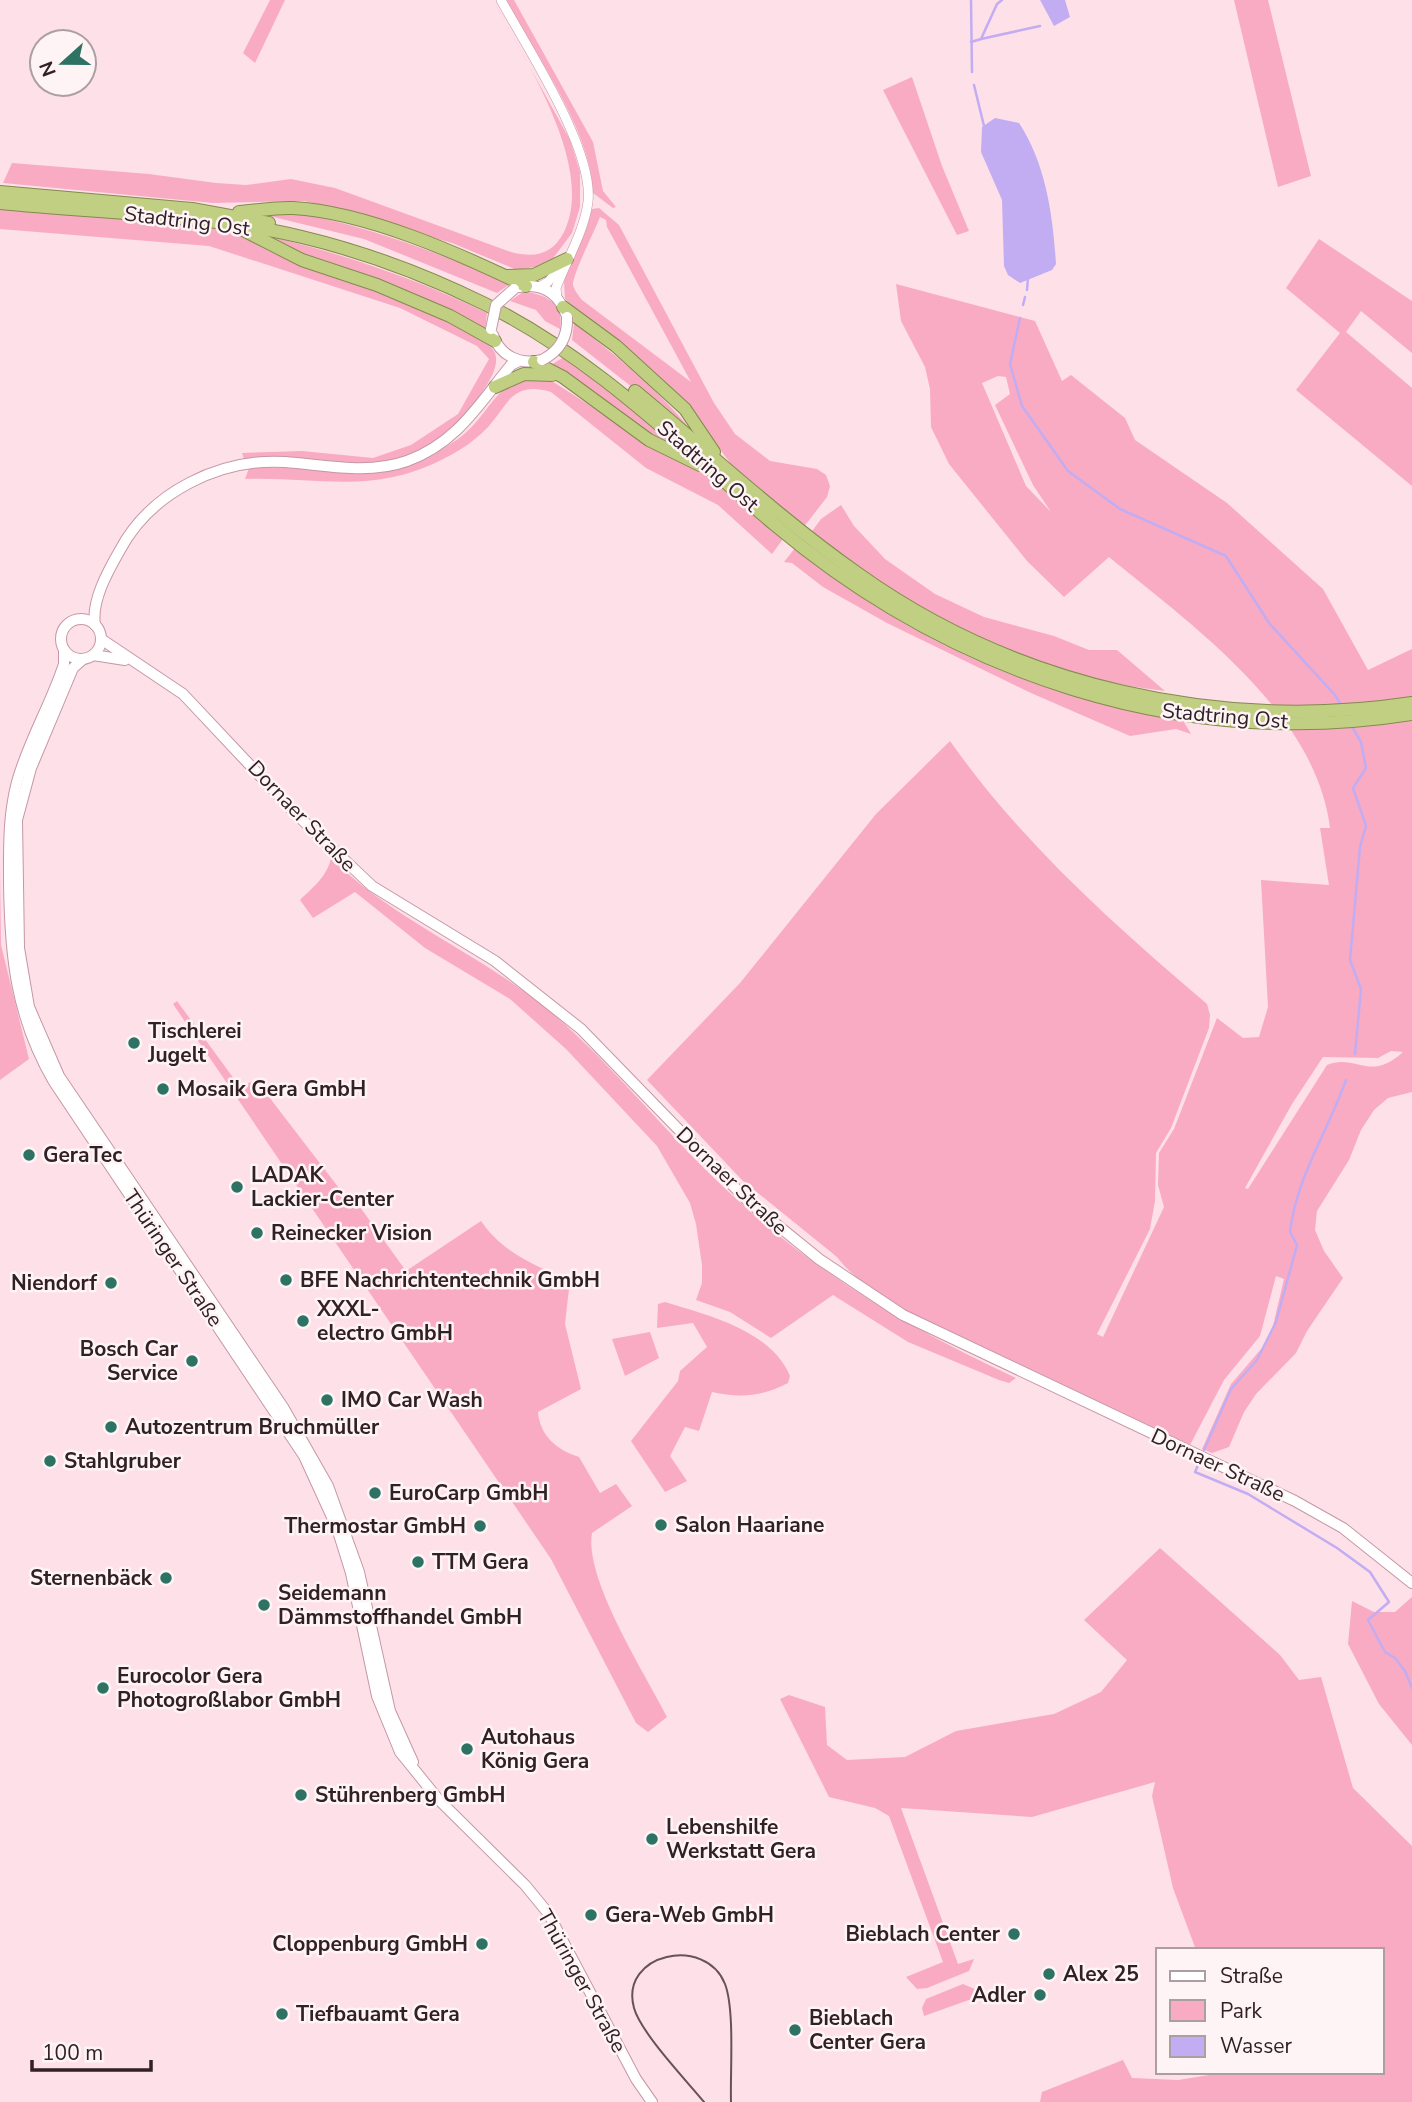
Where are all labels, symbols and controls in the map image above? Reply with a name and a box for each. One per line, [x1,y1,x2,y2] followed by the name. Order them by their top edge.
[28,28,98,98] north arrow
[33,57,63,80] text: N
[123,199,252,243] street label: Stadtring Ost
[651,414,765,518] street label: Stadtring Ost
[1161,697,1290,736] street label: Stadtring Ost
[242,754,362,878] street label: Dornaer Straße
[147,1017,242,1069] place label: Tischlerei Jugelt
[126,1035,142,1051] marker: Tischlerei Jugelt
[177,1075,366,1103] place label: Mosaik Gera GmbH
[155,1081,171,1097] marker: Mosaik Gera GmbH
[670,1121,794,1241] street label: Dornaer Straße
[43,1141,122,1169] place label: GeraTec
[21,1147,37,1163] marker: GeraTec
[251,1161,395,1213] place label: LADAK Lackier-Center
[229,1179,245,1195] marker: LADAK Lackier-Center
[117,1184,229,1332] street label: Thüringer Straße
[271,1219,432,1247] place label: Reinecker Vision
[249,1225,265,1241] marker: Reinecker Vision
[300,1266,600,1294] place label: BFE Nachrichtentechnik GmbH
[11,1269,97,1297] place label: Niendorf
[278,1272,294,1288] marker: BFE Nachrichtentechnik GmbH
[103,1275,119,1291] marker: Niendorf
[316,1295,453,1347] place label: XXXL- electro GmbH
[295,1313,311,1329] marker: XXXL- electro GmbH
[80,1335,179,1387] place label: Bosch Car Service
[184,1353,200,1369] marker: Bosch Car Service
[341,1386,483,1414] place label: IMO Car Wash
[319,1392,335,1408] marker: IMO Car Wash
[125,1413,380,1441] place label: Autozentrum Bruchmüller
[103,1419,119,1435] marker: Autozentrum Bruchmüller
[1146,1422,1290,1508] street label: Dornaer Straße
[64,1447,182,1475] place label: Stahlgruber
[42,1453,58,1469] marker: Stahlgruber
[389,1479,548,1507] place label: EuroCarp GmbH
[367,1485,383,1501] marker: EuroCarp GmbH
[675,1511,824,1539] place label: Salon Haariane
[284,1512,466,1540] place label: Thermostar GmbH
[653,1517,669,1533] marker: Salon Haariane
[472,1518,488,1534] marker: Thermostar GmbH
[432,1548,529,1576] place label: TTM Gera
[410,1554,426,1570] marker: TTM Gera
[30,1564,153,1592] place label: Sternenbäck
[158,1570,174,1586] marker: Sternenbäck
[278,1579,522,1631] place label: Seidemann Dämmstoffhandel GmbH
[256,1597,272,1613] marker: Seidemann Dämmstoffhandel GmbH
[117,1662,341,1714] place label: Eurocolor Gera Photogroßlabor GmbH
[95,1680,111,1696] marker: Eurocolor Gera Photogroßlabor GmbH
[481,1723,589,1775] place label: Autohaus König Gera
[459,1741,475,1757] marker: Autohaus König Gera
[315,1781,506,1809] place label: Stührenberg GmbH
[293,1787,309,1803] marker: Stührenberg GmbH
[666,1813,816,1865] place label: Lebenshilfe Werkstatt Gera
[644,1831,660,1847] marker: Lebenshilfe Werkstatt Gera
[605,1901,774,1929] place label: Gera-Web GmbH
[531,1904,633,2058] street label: Thüringer Straße
[583,1907,599,1923] marker: Gera-Web GmbH
[845,1920,1001,1948] place label: Bieblach Center
[1006,1926,1022,1942] marker: Bieblach Center
[272,1930,468,1958] place label: Cloppenburg GmbH
[474,1936,490,1952] marker: Cloppenburg GmbH
[1156,1948,1384,2074] legend
[1063,1960,1139,1988] place label: Alex 25
[1220,1962,1283,1990] text: Straße
[1041,1966,1057,1982] marker: Alex 25
[972,1981,1027,2009] place label: Adler
[1032,1987,1048,2003] marker: Adler
[1220,1997,1262,2025] text: Park
[296,2000,460,2028] place label: Tiefbauamt Gera
[809,2004,926,2056] place label: Bieblach Center Gera
[274,2006,290,2022] marker: Tiefbauamt Gera
[787,2022,803,2038] marker: Bieblach Center Gera
[32,2028,150,2072] scale bar
[1220,2032,1292,2060] text: Wasser
[42,2039,103,2067] text: 100 m

